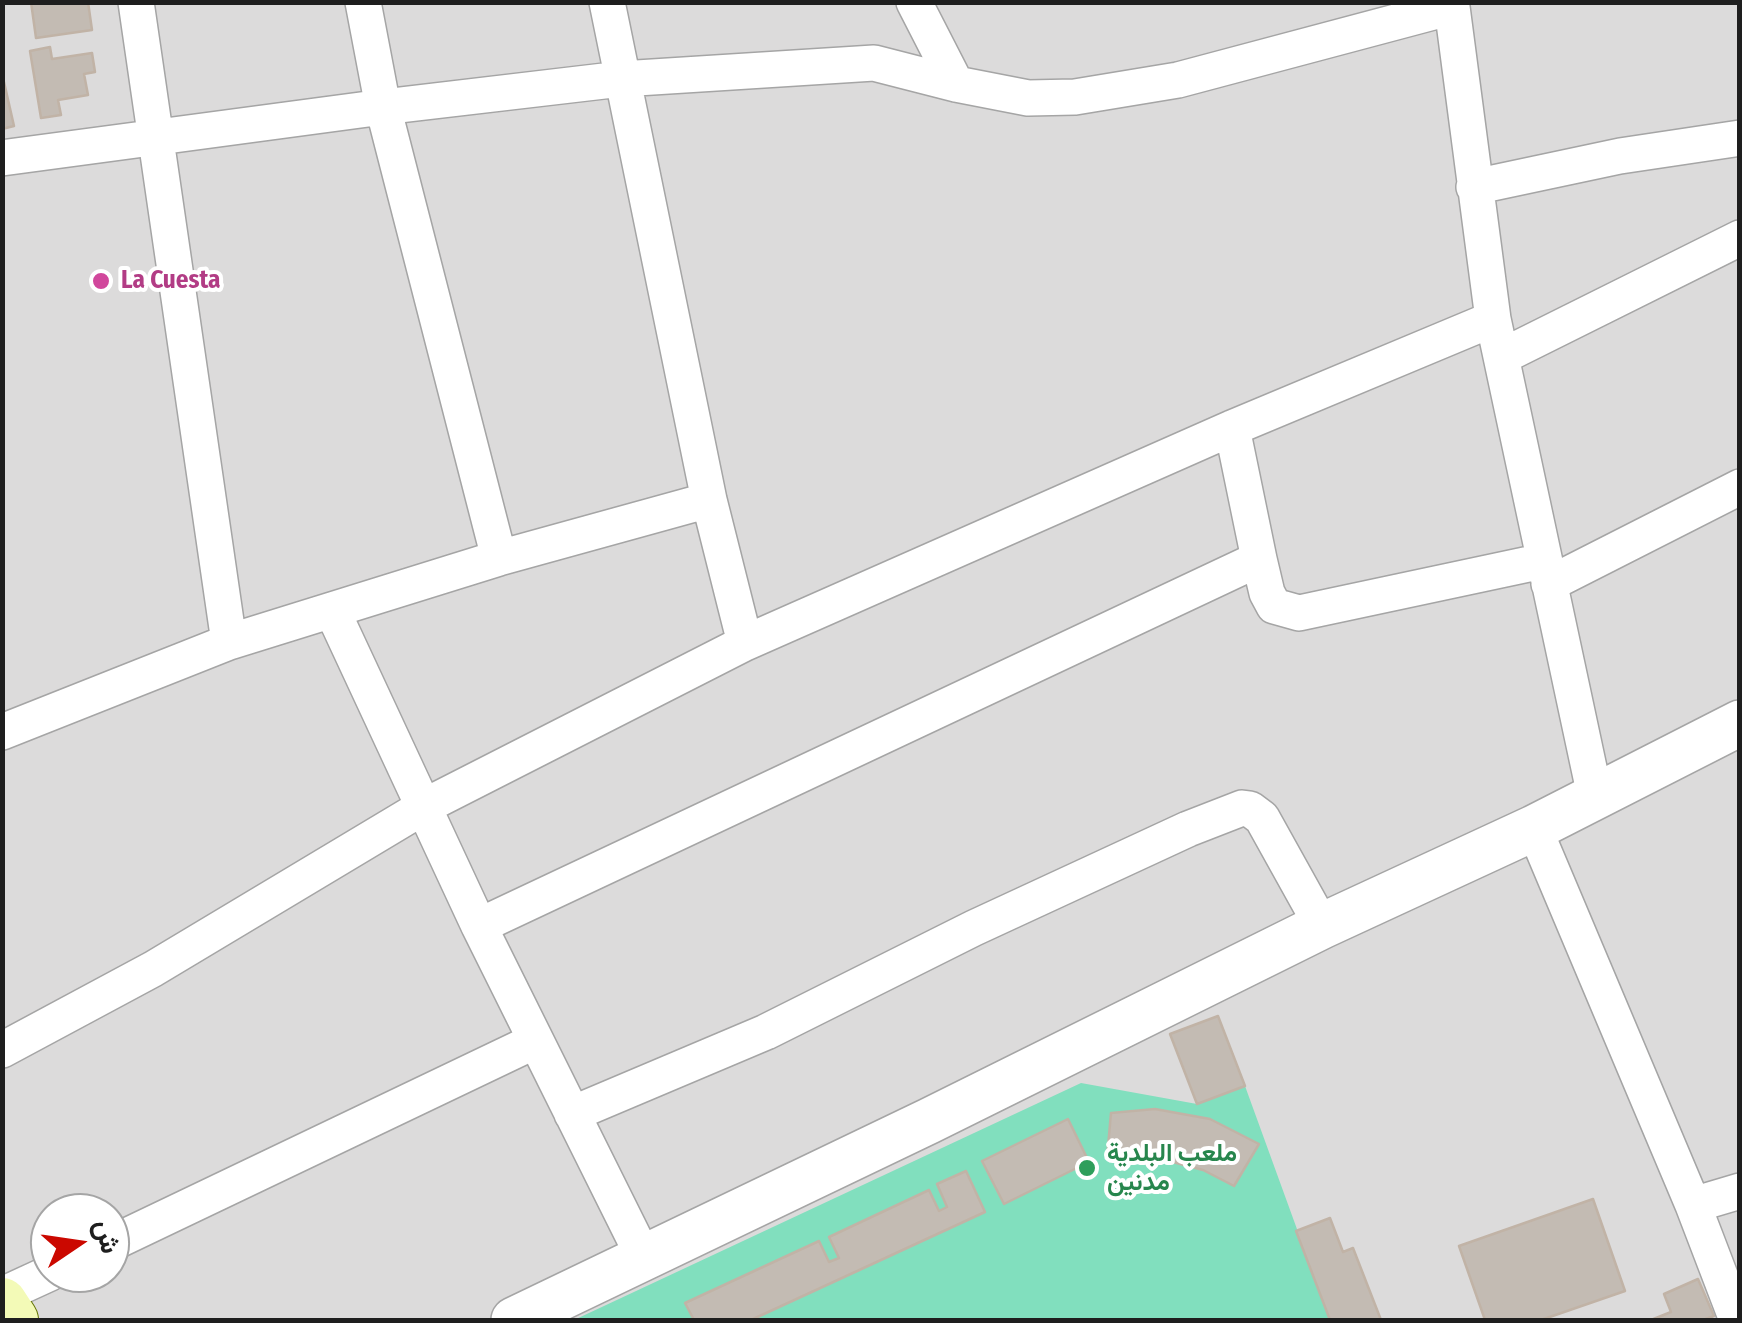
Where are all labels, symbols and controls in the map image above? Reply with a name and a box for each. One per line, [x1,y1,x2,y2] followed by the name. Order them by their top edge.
[121,266,220,296] place label: La Cuesta
[90,270,112,292] marker: La Cuesta
[1107,1139,1237,1198] place label: ملعب البلدية مدنين
[1076,1157,1098,1179] marker: ملعب البلدية مدنين
[30,1193,130,1293] north arrow
[88,1216,128,1257] text: ش

